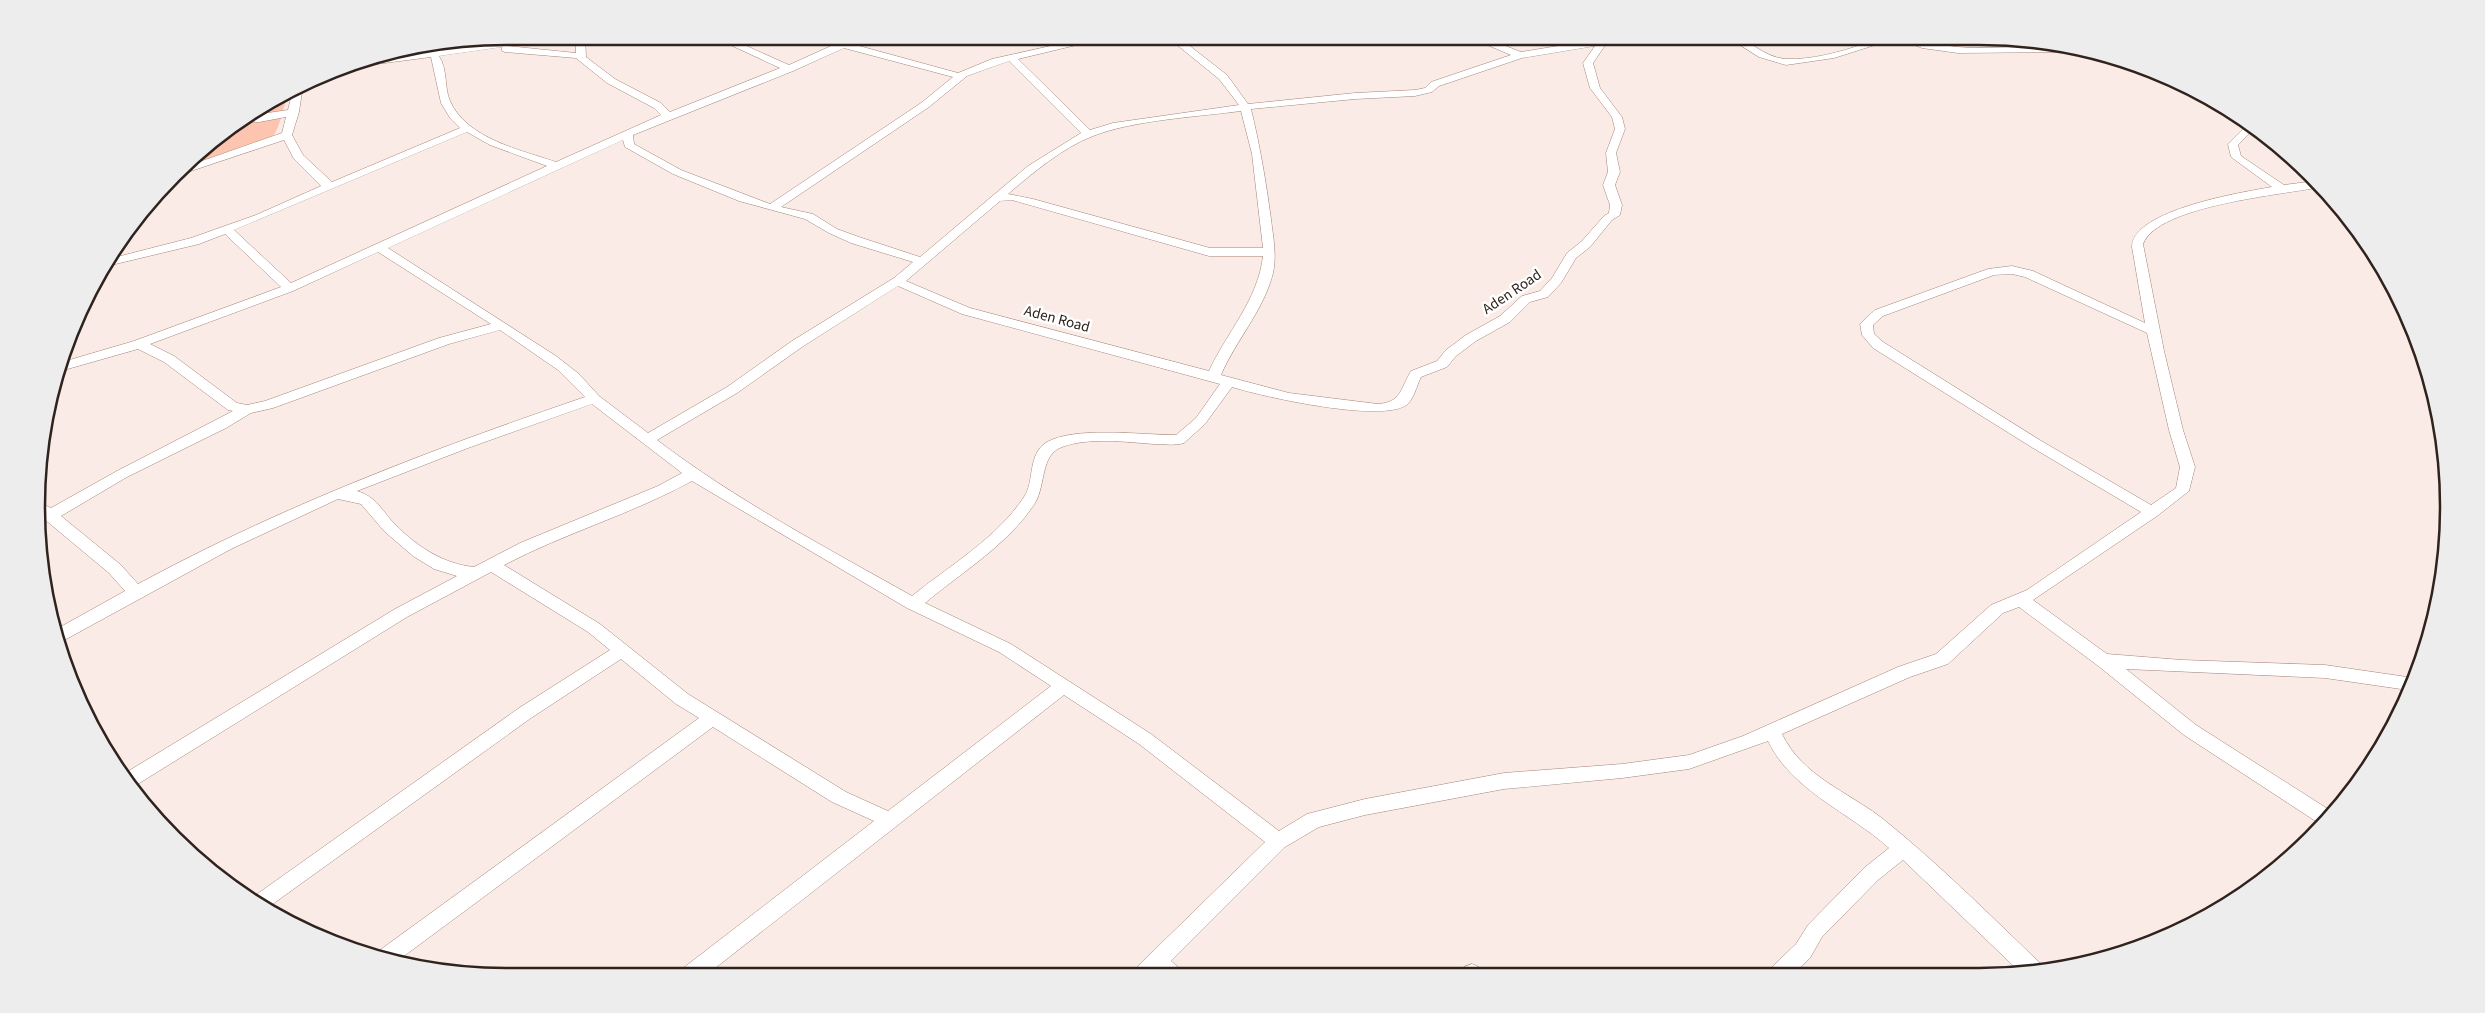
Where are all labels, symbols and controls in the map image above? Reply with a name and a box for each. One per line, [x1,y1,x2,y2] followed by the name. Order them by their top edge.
[1478,264,1546,320] street label: Aden Road
[1022,300,1092,338] street label: Aden Road

